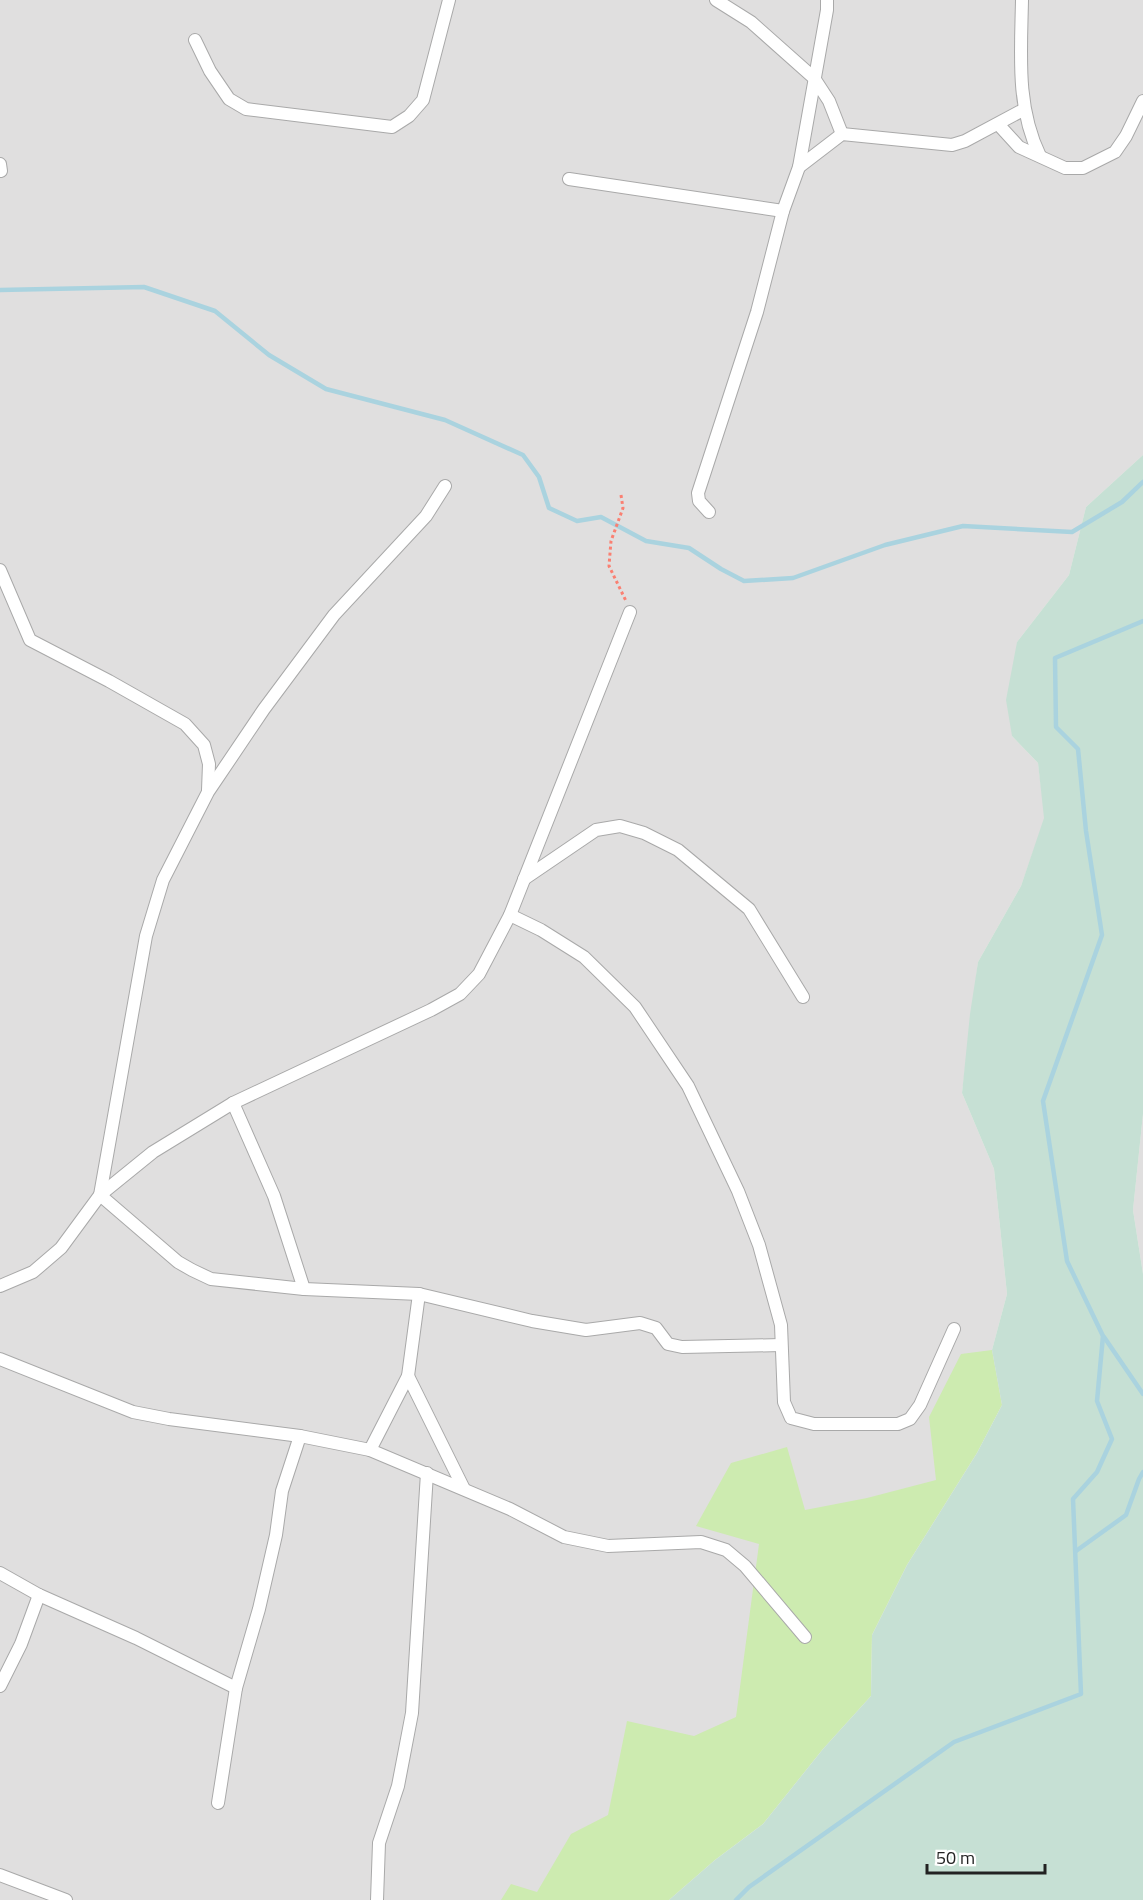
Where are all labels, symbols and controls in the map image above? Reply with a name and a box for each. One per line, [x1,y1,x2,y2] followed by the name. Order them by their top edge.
[927,1837,1046,1875] scale bar
[936,1844,975,1871] text: 50 m

